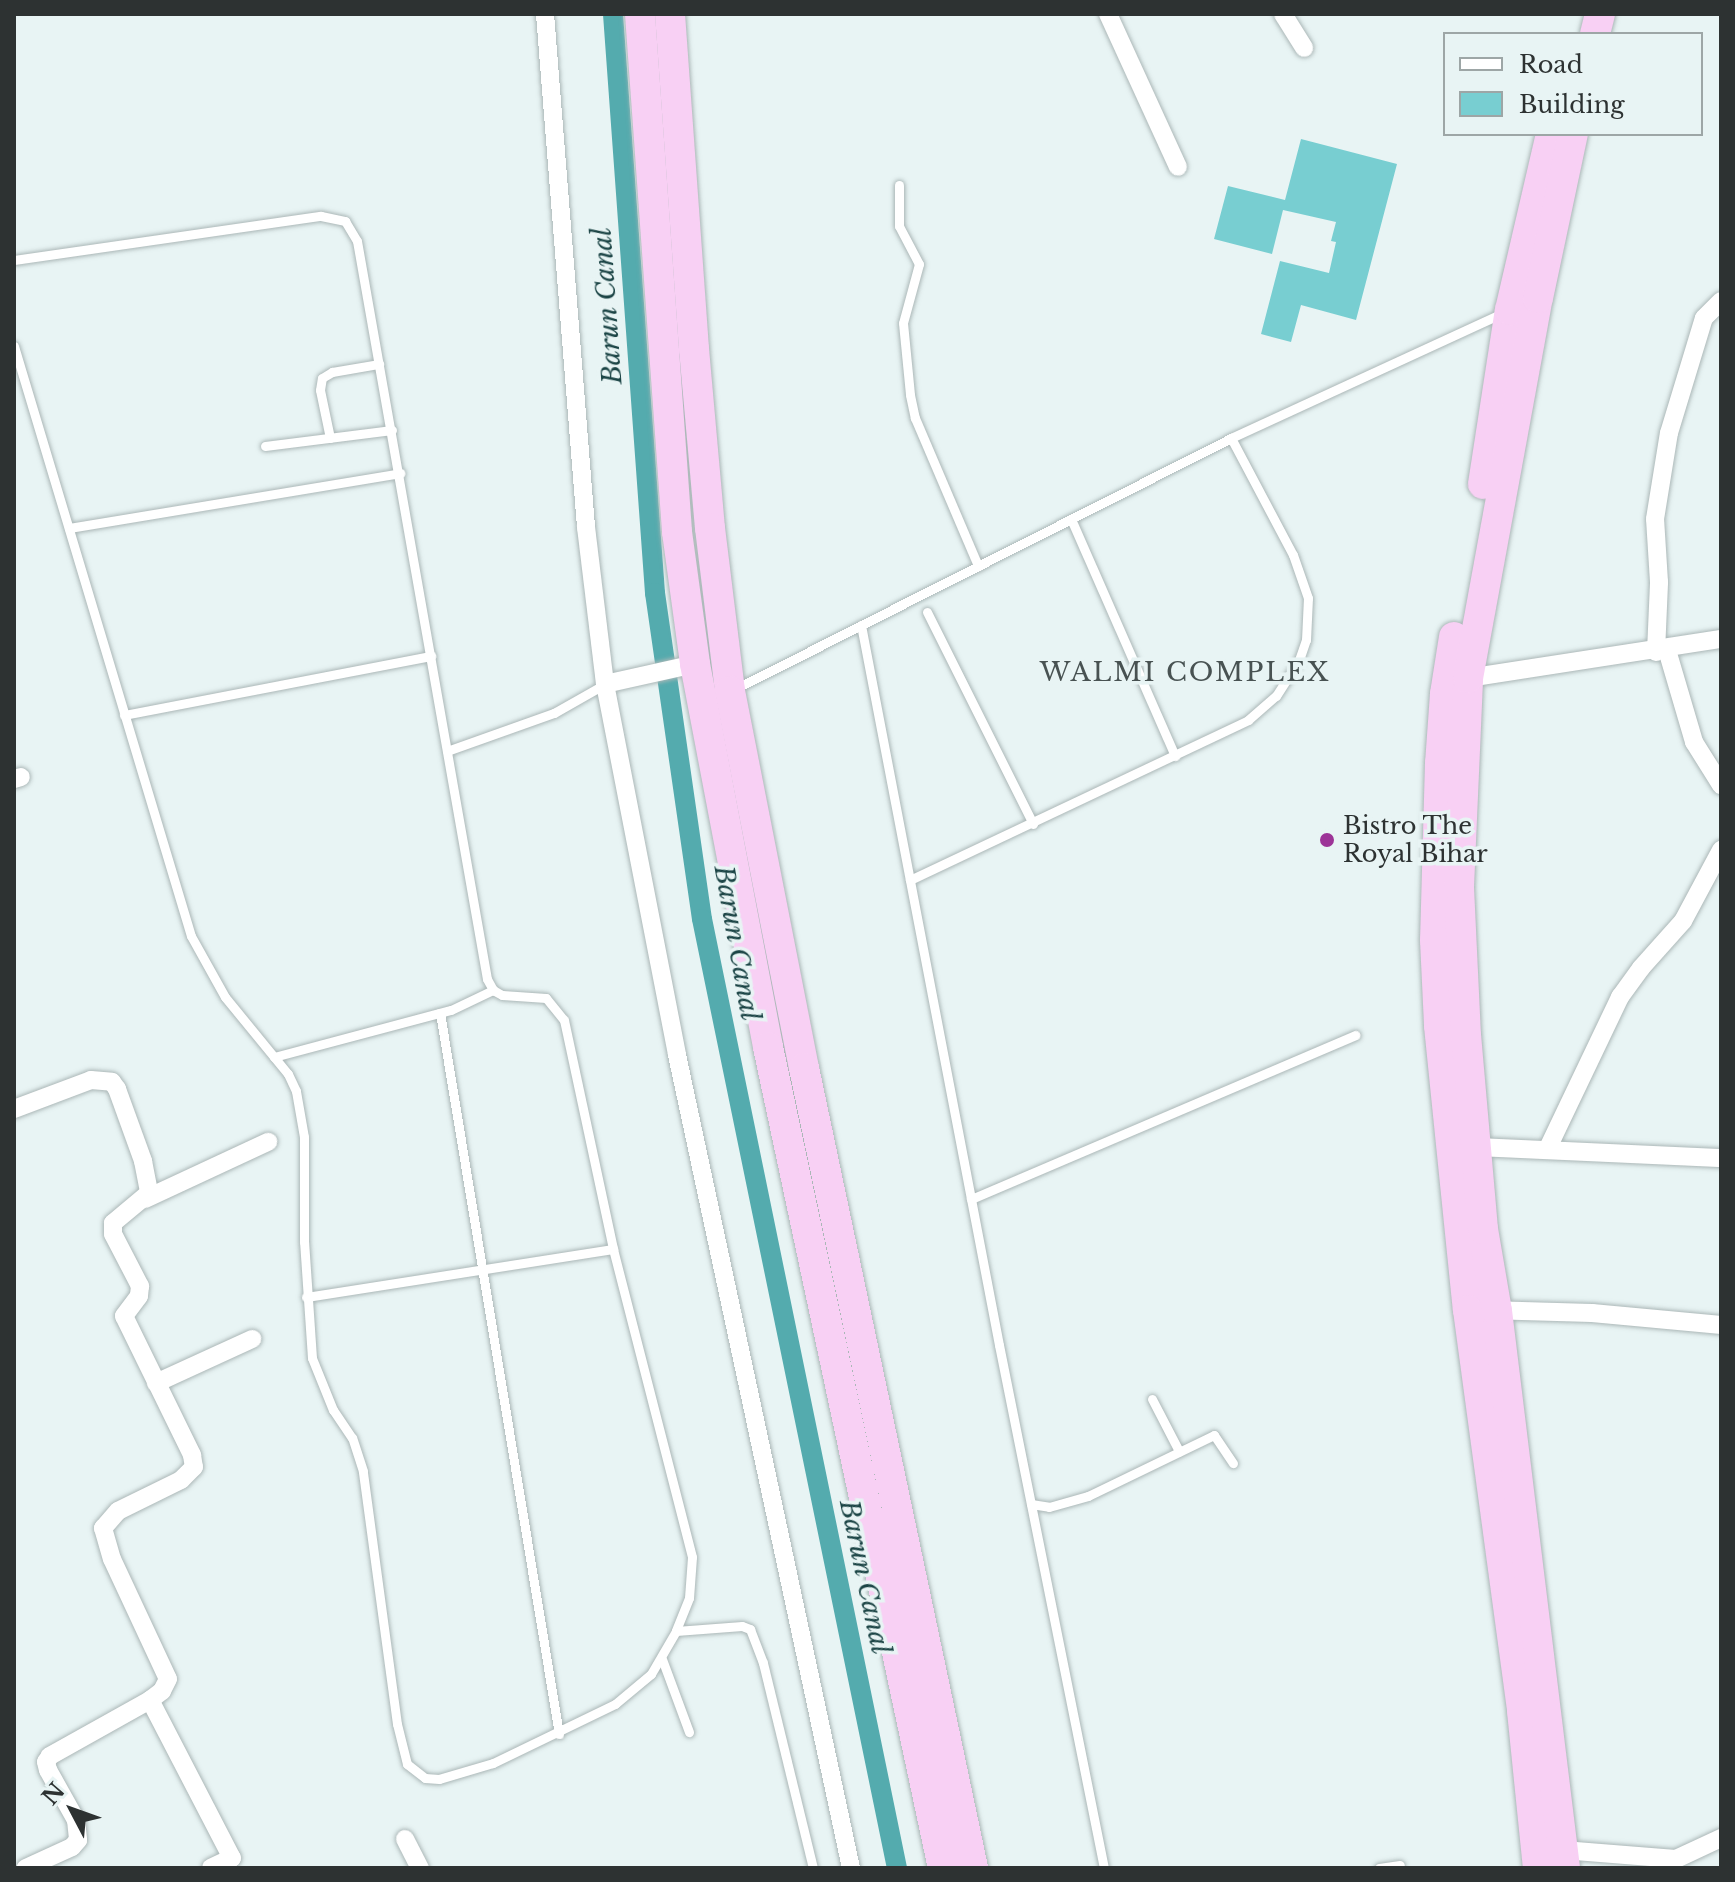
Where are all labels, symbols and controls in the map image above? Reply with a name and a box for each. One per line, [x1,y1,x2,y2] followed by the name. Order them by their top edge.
[1443,32,1703,136] legend
[1519,50,1583,79] text: Road
[1519,90,1625,119] text: Building
[587,226,629,386] water label: Barun Canal
[1040,657,1330,689] district label: WALMI COMPLEX
[1343,812,1488,868] place label: Bistro The Royal Bihar
[1318,831,1336,849] marker: Bistro The Royal Bihar
[707,863,765,1023] water label: Barun Canal
[832,1497,896,1657] water label: Barun Canal
[32,1770,112,1850] north arrow
[37,1777,70,1811] text: N

